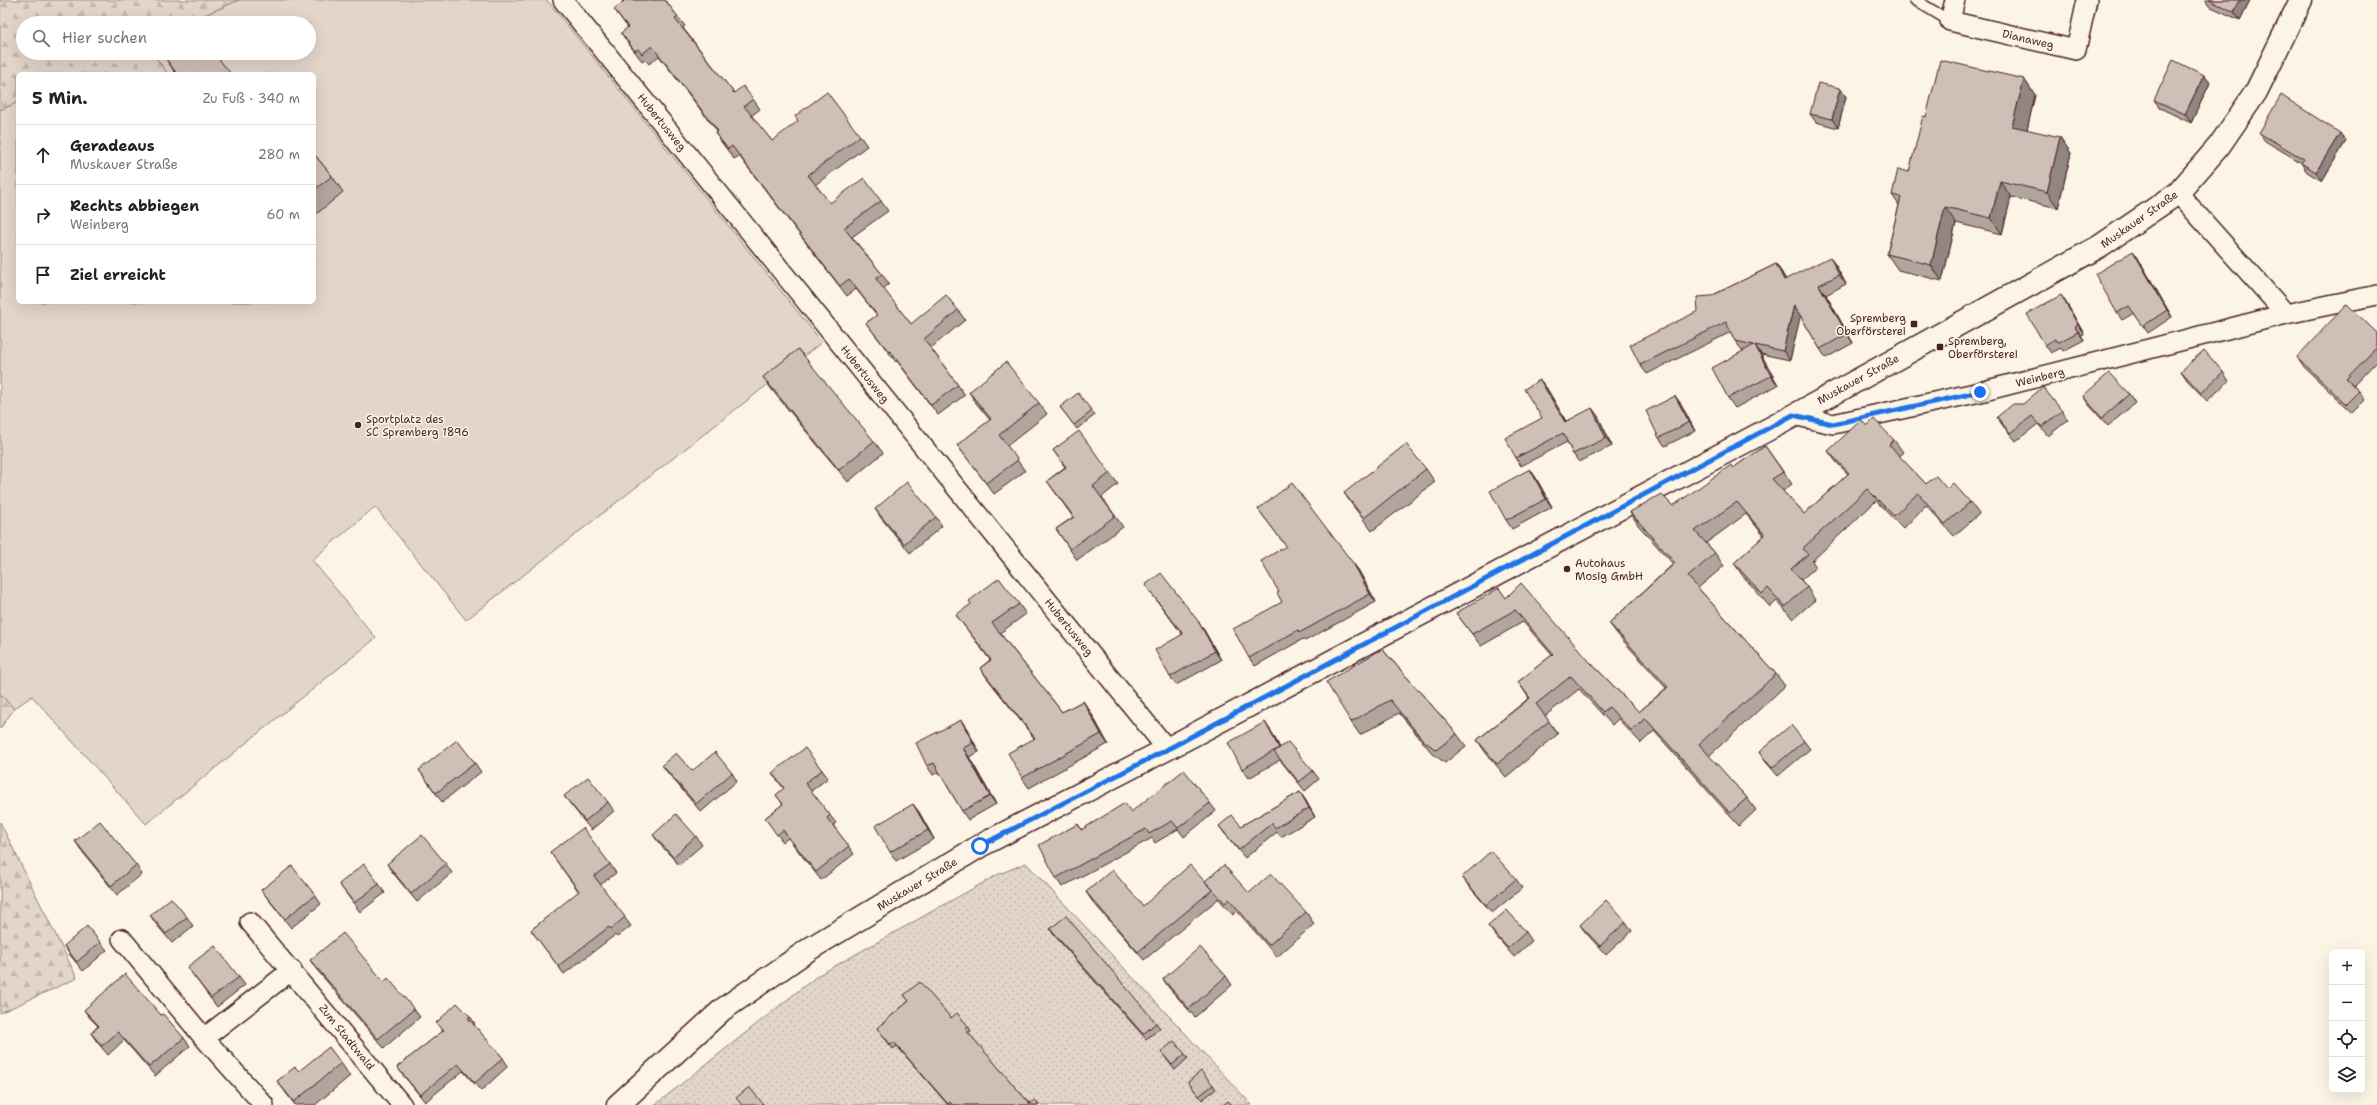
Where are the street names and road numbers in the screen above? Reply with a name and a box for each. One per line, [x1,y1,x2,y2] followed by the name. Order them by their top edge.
[2001,26,2055,53] street label: Dianaweg
[634,90,690,154] street label: Hubertusweg
[2098,187,2181,252] street label: Muskauer Straße
[837,342,893,406] street label: Hubertusweg
[1815,351,1902,408] street label: Muskauer Straße
[2014,364,2066,391] street label: Weinberg
[1041,595,1097,659] street label: Hubertusweg
[874,854,960,914] street label: Muskauer Straße
[315,1001,378,1074] street label: Zum Stadtwald

